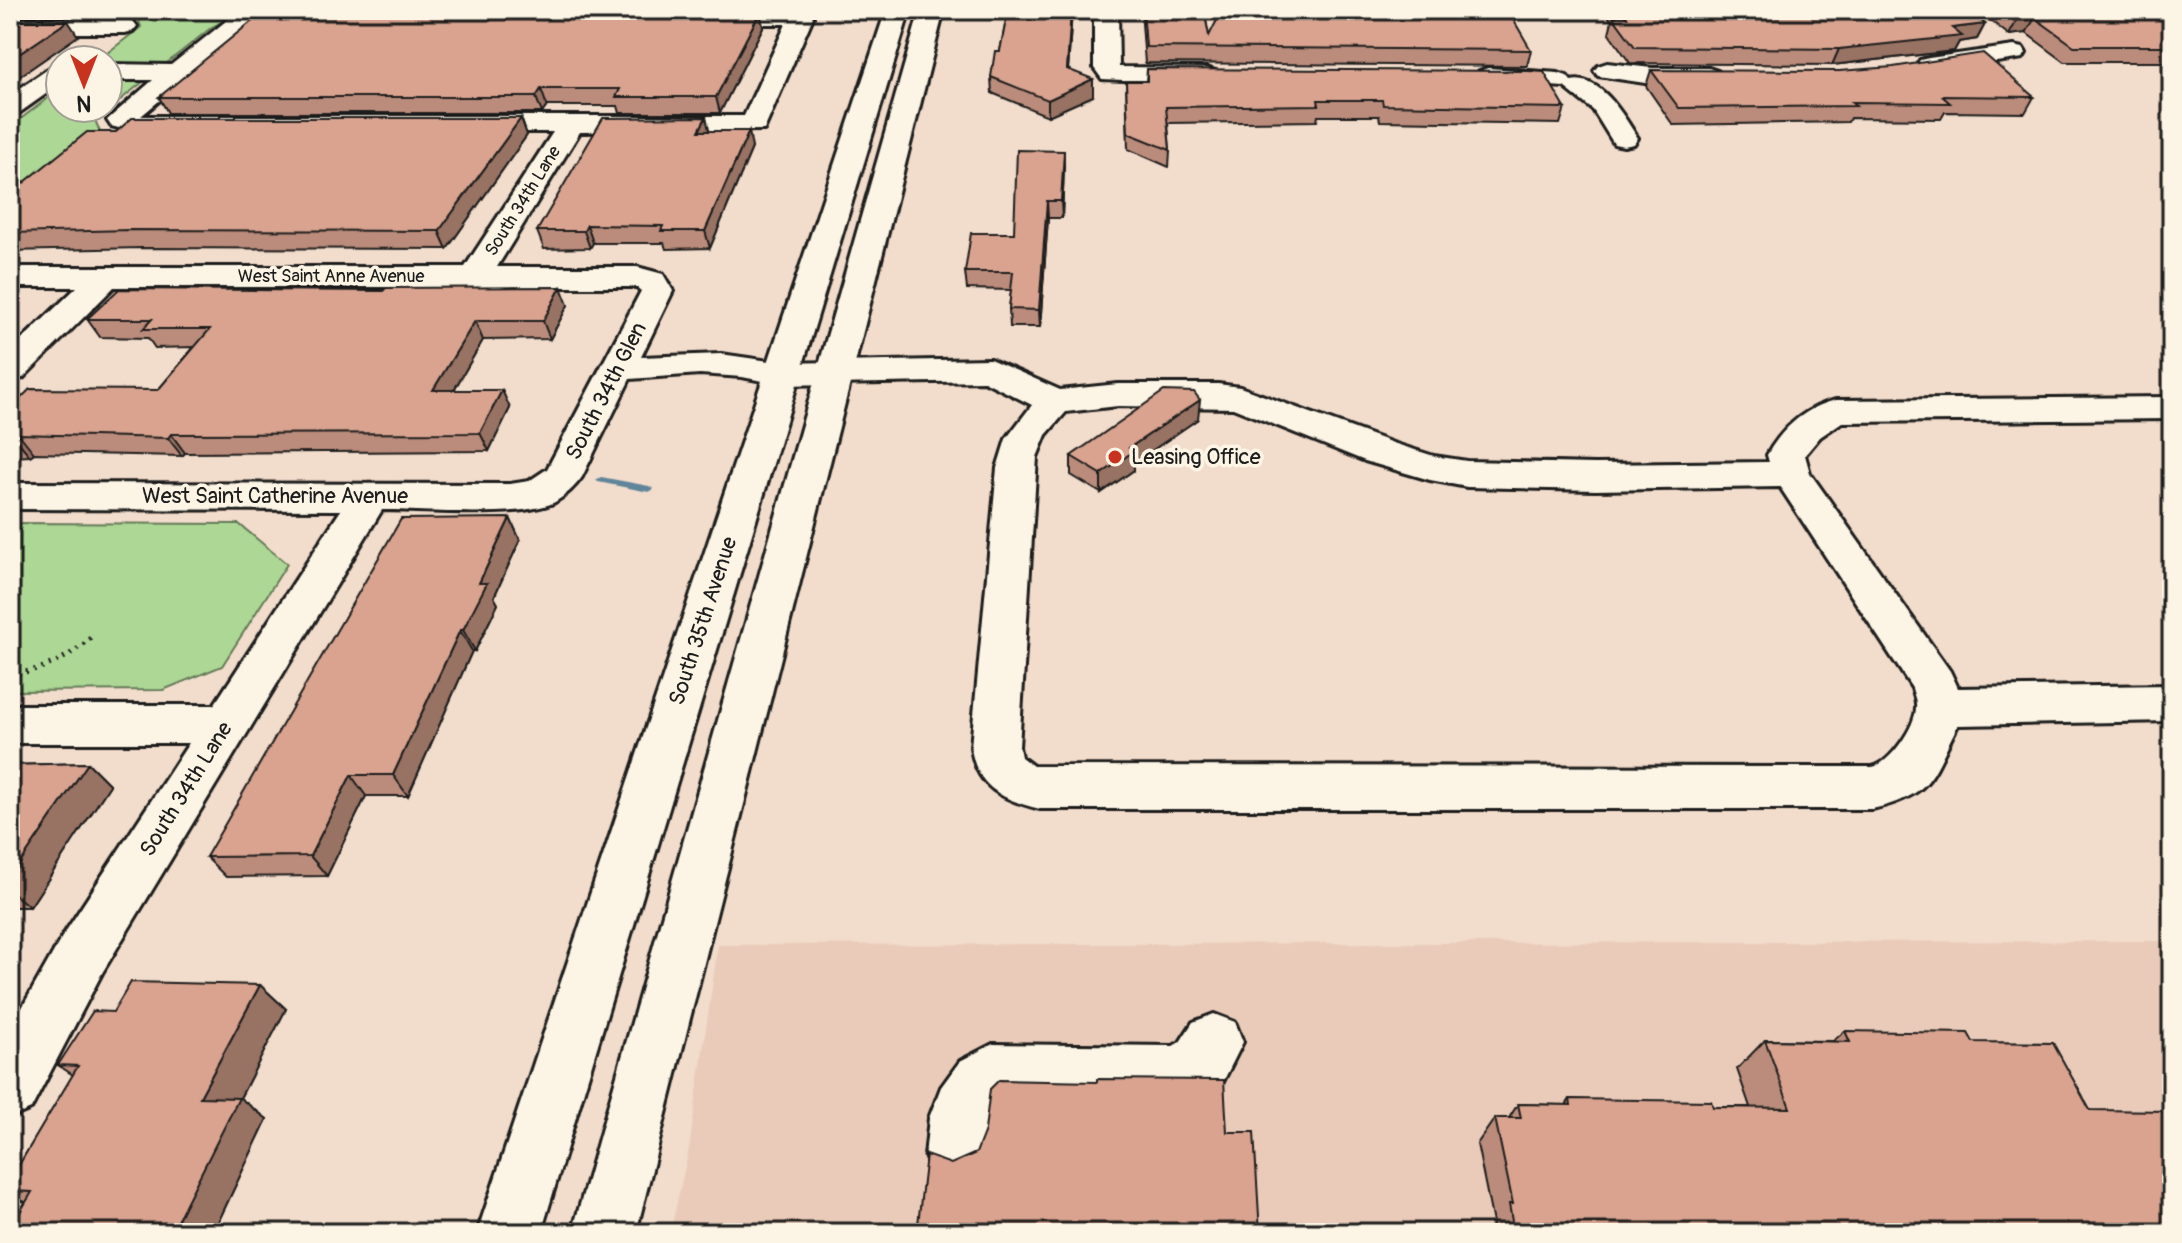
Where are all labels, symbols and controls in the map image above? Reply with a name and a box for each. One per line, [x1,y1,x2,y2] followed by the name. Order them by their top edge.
[44,44,124,124] north arrow
[76,89,91,117] text: N
[480,141,566,261] street label: South 34th Lane
[238,265,424,288] street label: West Saint Anne Avenue
[559,317,653,465] street label: South 34th Glen
[1131,443,1261,471] place label: Leasing Office
[1106,448,1124,466] marker: Leasing Office
[142,482,408,510] street label: West Saint Catherine Avenue
[663,533,743,709] street label: South 35th Avenue
[133,716,239,862] street label: South 34th Lane

